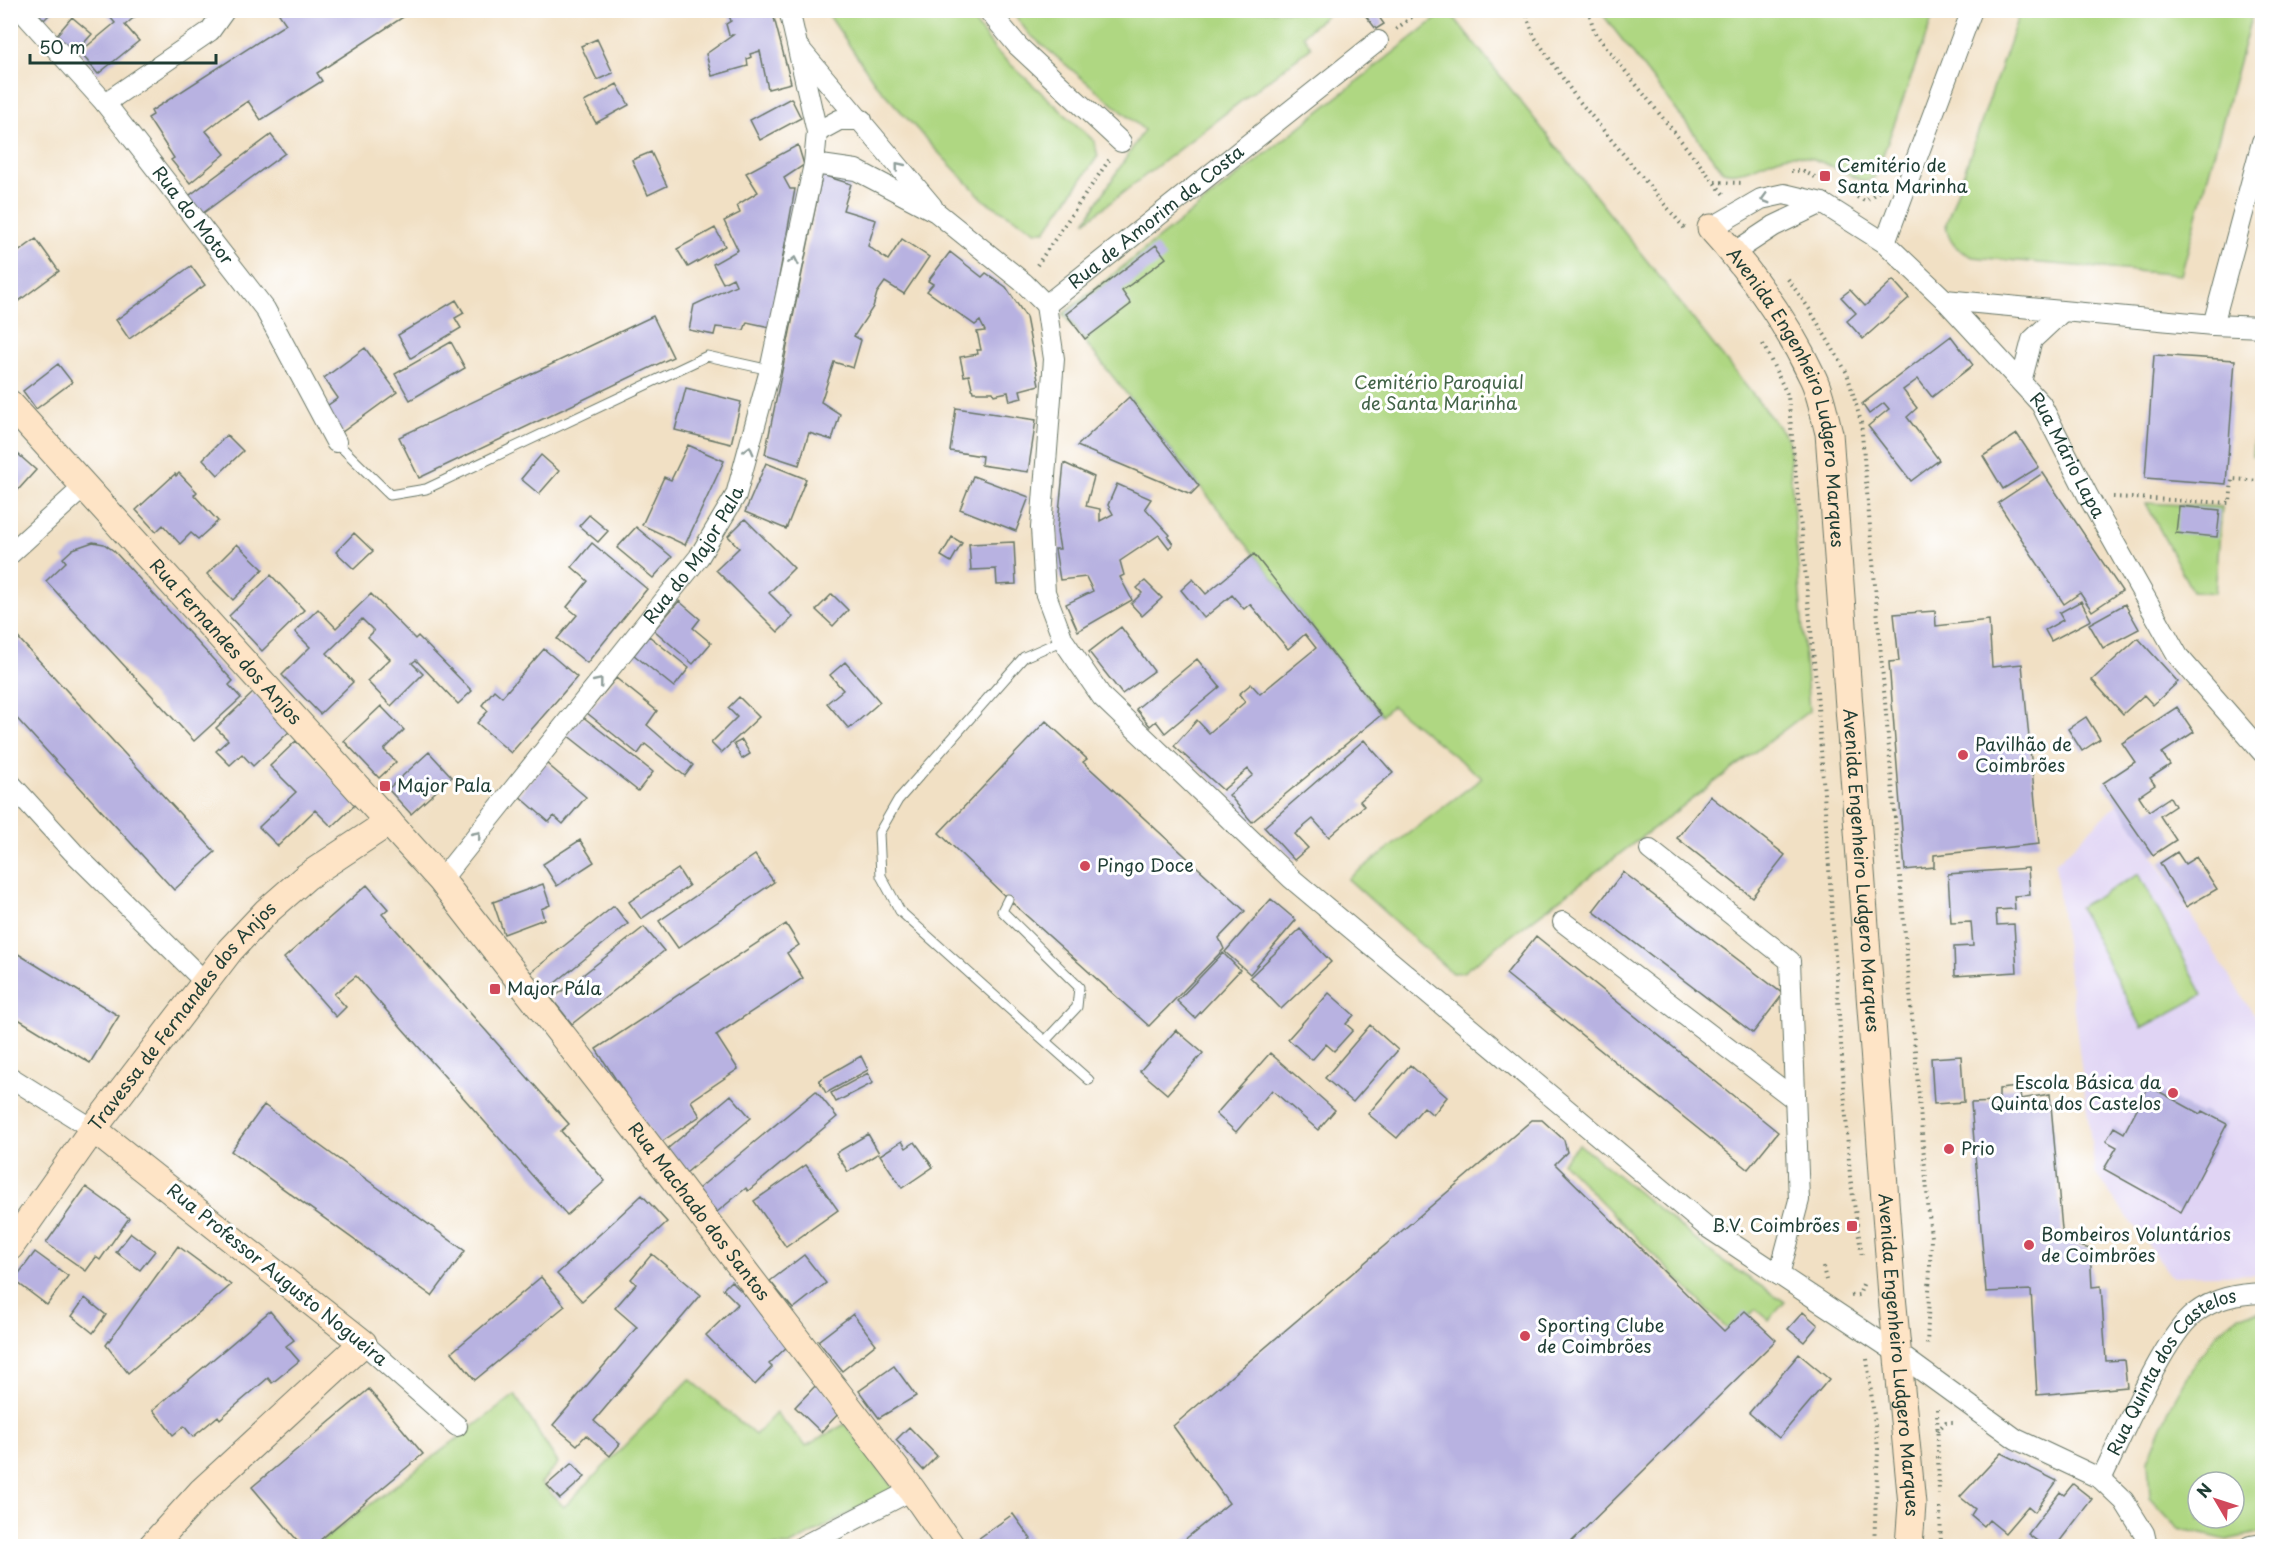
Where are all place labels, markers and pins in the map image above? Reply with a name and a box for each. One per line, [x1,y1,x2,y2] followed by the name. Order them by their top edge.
[1837,151,1969,199] place label: Cemitério de Santa Marinha
[1818,169,1832,183] marker: Cemitério de Santa Marinha
[1975,730,2072,778] place label: Pavilhão de Coimbrões
[1956,748,1970,762] marker: Pavilhão de Coimbrões
[397,771,492,798] place label: Major Pala
[378,779,392,793] marker: Major Pala
[1097,851,1194,878] place label: Pingo Doce
[1078,859,1092,873] marker: Pingo Doce
[507,974,602,1001] place label: Major Pála
[488,982,502,996] marker: Major Pála
[1990,1068,2162,1116] place label: Escola Básica da Quinta dos Castelos
[2166,1086,2180,1100] marker: Escola Básica da Quinta dos Castelos
[1961,1134,1995,1161] place label: Prio
[1942,1142,1956,1156] marker: Prio
[1712,1211,1840,1238] place label: B.V. Coimbrões
[1845,1219,1859,1233] marker: B.V. Coimbrões
[2041,1220,2231,1268] place label: Bombeiros Voluntários de Coimbrões
[2022,1238,2036,1252] marker: Bombeiros Voluntários de Coimbrões
[1537,1311,1665,1359] place label: Sporting Clube de Coimbrões
[1518,1329,1532,1343] marker: Sporting Clube de Coimbrões

